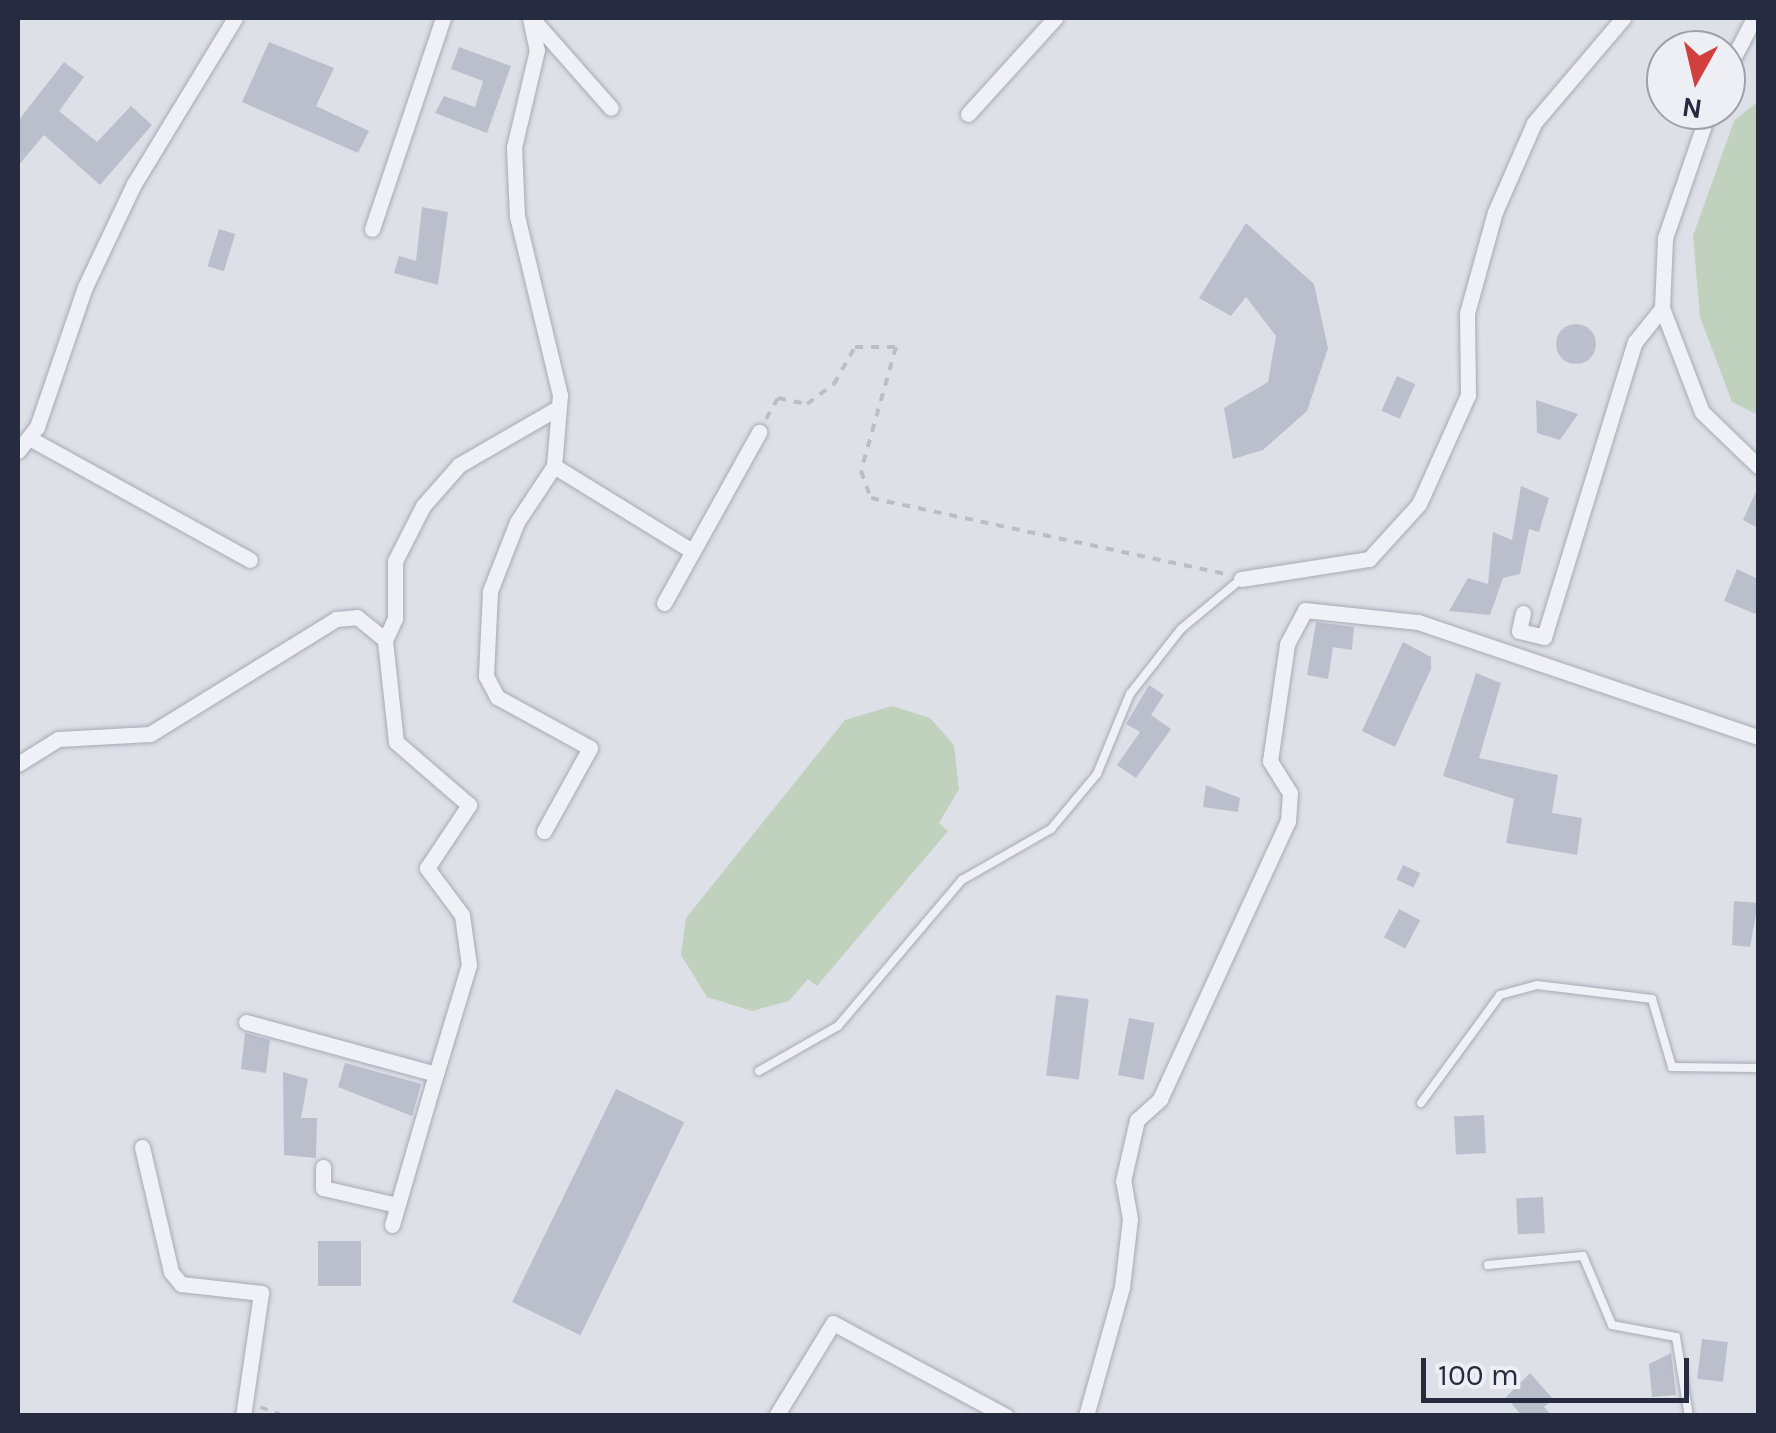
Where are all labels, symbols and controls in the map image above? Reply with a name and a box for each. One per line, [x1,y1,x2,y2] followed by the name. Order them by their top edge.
[1646,30,1746,130] north arrow
[1680,90,1704,126] text: N
[1426,1338,1694,1400] scale bar
[1438,1357,1519,1393] text: 100 m

